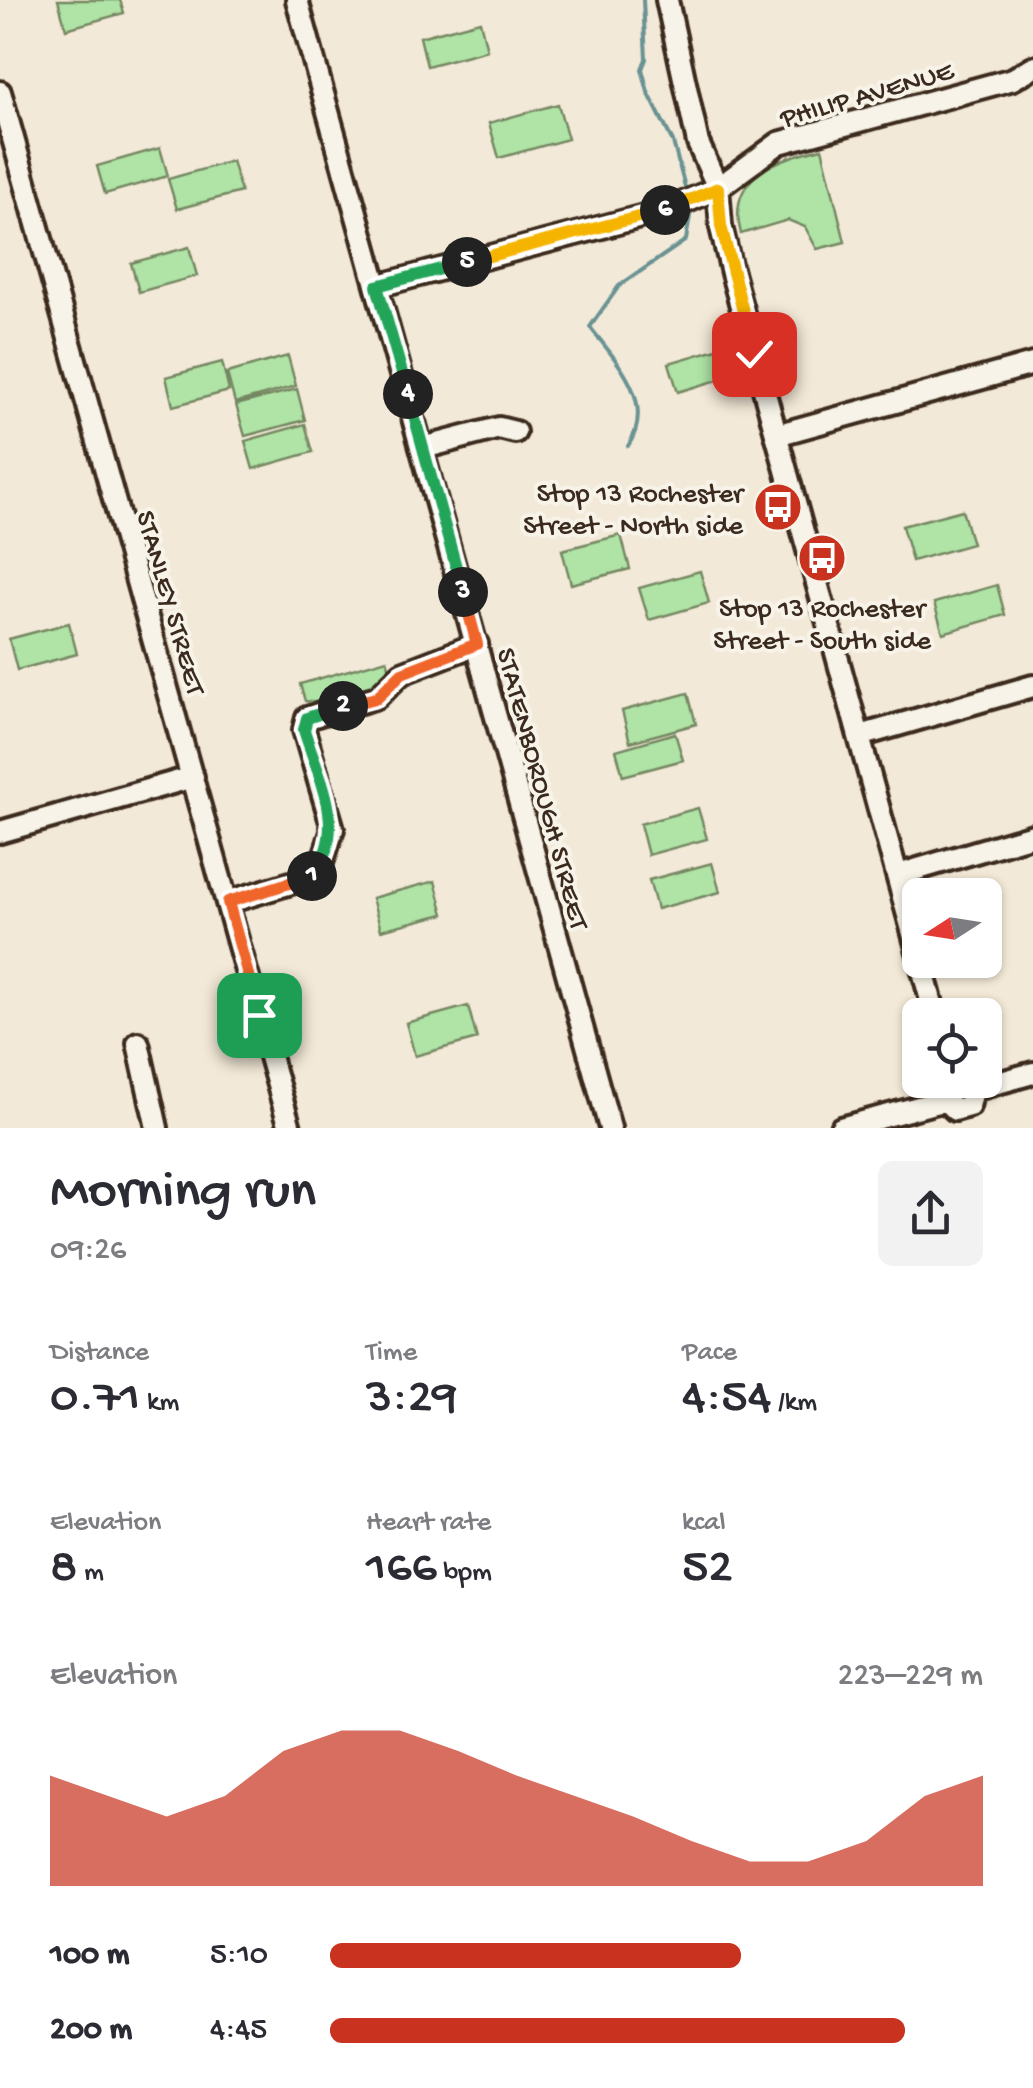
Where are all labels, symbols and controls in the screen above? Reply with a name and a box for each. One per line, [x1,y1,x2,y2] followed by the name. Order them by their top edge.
[776,55,959,137] street label: PHILIP AVENUE
[640,185,690,235] pin: 6
[658,193,672,226] text: 6
[442,237,492,287] pin: 5
[460,245,474,278] text: 5
[712,312,797,397] pin
[727,327,782,382] icon: check
[383,369,433,419] pin: 4
[401,377,415,410] text: 4
[523,479,745,544] place label: Stop 13 Rochester Street - North side
[752,481,804,533] bus stop icon: Stop 13 Rochester Street - North side
[127,507,211,700] street label: STANLEY STREET
[796,532,848,584] bus stop icon: Stop 13 Rochester Street - South side
[438,567,488,617] pin: 3
[456,575,470,608] text: 3
[713,594,931,659] place label: Stop 13 Rochester Street - South side
[487,645,594,935] street label: STATENBOROUGH STREET
[318,681,368,731] pin: 2
[336,689,350,722] text: 2
[287,851,337,901] pin: 1
[306,859,318,892] text: 1
[902,878,1002,978] north arrow
[902,878,1002,1098] map controls
[217,973,302,1058] pin
[232,988,287,1043] icon: arrive
[902,998,1002,1098] button: locate
[878,1161,983,1266] button: share
[50,1162,316,1226] text: Morning run
[50,1232,126,1270] text: 09:26
[50,1337,149,1370] text: Distance
[366,1337,417,1370] text: Time
[682,1337,737,1370] text: Pace
[50,1370,140,1429] text: 0.71
[366,1370,457,1429] text: 3:29
[682,1370,771,1429] text: 4:54
[140,1387,179,1420] text: km
[771,1387,817,1420] text: /km
[50,1507,161,1540] text: Elevation
[366,1507,491,1540] text: Heart rate
[682,1507,726,1540] text: kcal
[50,1540,77,1599] text: 8
[366,1540,437,1599] text: 166
[682,1540,733,1599] text: 52
[77,1557,104,1590] text: m
[437,1557,492,1590] text: bpm
[50,1658,177,1696] text: Elevation
[838,1658,983,1696] text: 223–229 m
[50,1937,130,1975] text: 100 m
[210,1937,268,1975] text: 5:10
[50,2012,132,2050] text: 200 m
[210,2012,267,2050] text: 4:45

